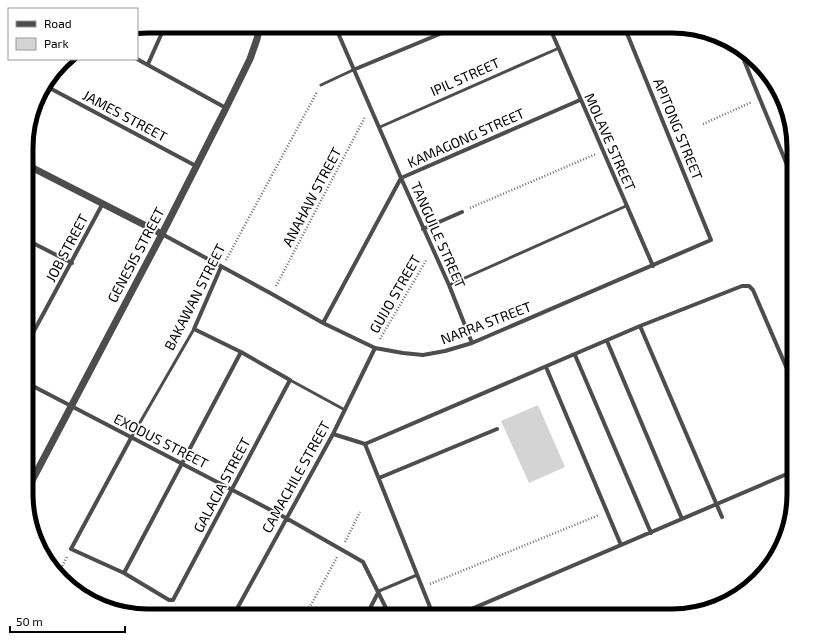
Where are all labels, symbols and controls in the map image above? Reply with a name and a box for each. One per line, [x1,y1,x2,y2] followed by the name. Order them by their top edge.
[8,8,138,60] legend
[44,16,72,30] text: Road
[44,36,69,50] text: Park
[428,54,502,99] street label: IPIL STREET
[650,75,707,182] street label: APITONG STREET
[80,86,170,145] street label: JAMES STREET
[581,90,640,193] street label: MOLAVE STREET
[405,104,527,171] street label: KAMAGONG STREET
[278,144,345,249] street label: ANAHAW STREET
[407,179,469,290] street label: TANGUILE STREET
[103,204,168,305] street label: GENESIS STREET
[42,211,92,285] street label: JOB STREET
[160,241,229,353] street label: BAKAWAN STREET
[365,252,424,336] street label: GUIJO STREET
[438,297,534,348] street label: NARRA STREET
[111,409,211,472] street label: EXODUS STREET
[258,418,333,536] street label: CAMACHILE STREET
[189,434,254,535] street label: GALACIA STREET
[10,608,125,634] scale bar
[16,614,43,628] text: 50 m

